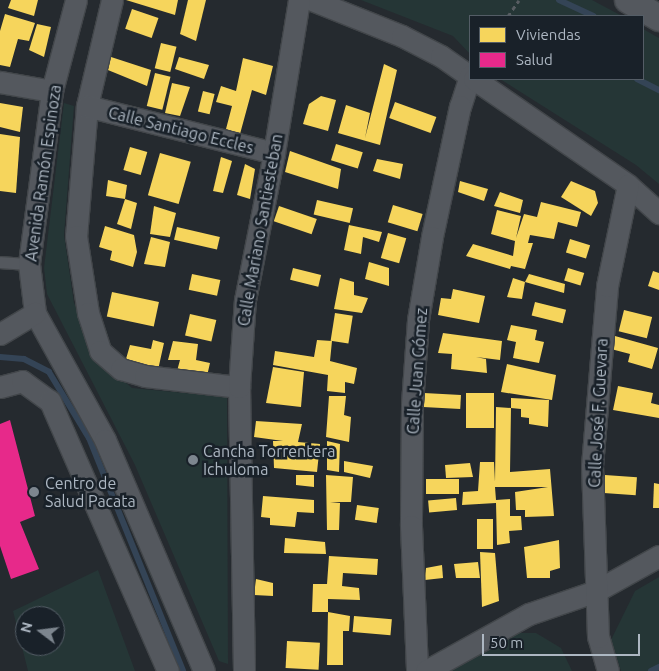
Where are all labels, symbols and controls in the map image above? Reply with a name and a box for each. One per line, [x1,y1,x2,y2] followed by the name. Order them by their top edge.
[469,15,644,80] legend
[516,26,580,43] text: Viviendas
[516,51,553,68] text: Salud
[21,83,65,263] street label: Avenida Ramón Espinoza
[106,103,256,157] street label: Calle Santiago Eccles
[234,132,286,328] street label: Calle Mariano Santiesteban
[403,307,431,435] street label: Calle Juan Gómez
[584,338,612,488] street label: Calle José F. Guevara
[203,441,336,479] place label: Cancha Torrentera Ichuloma
[187,454,199,466] marker: Cancha Torrentera Ichuloma
[45,473,136,511] place label: Centro de Salud Pacata
[27,485,41,499] marker: Centro de Salud Pacata
[15,606,65,656] north arrow
[17,620,36,635] text: N
[484,624,642,656] scale bar
[490,634,523,651] text: 50 m

